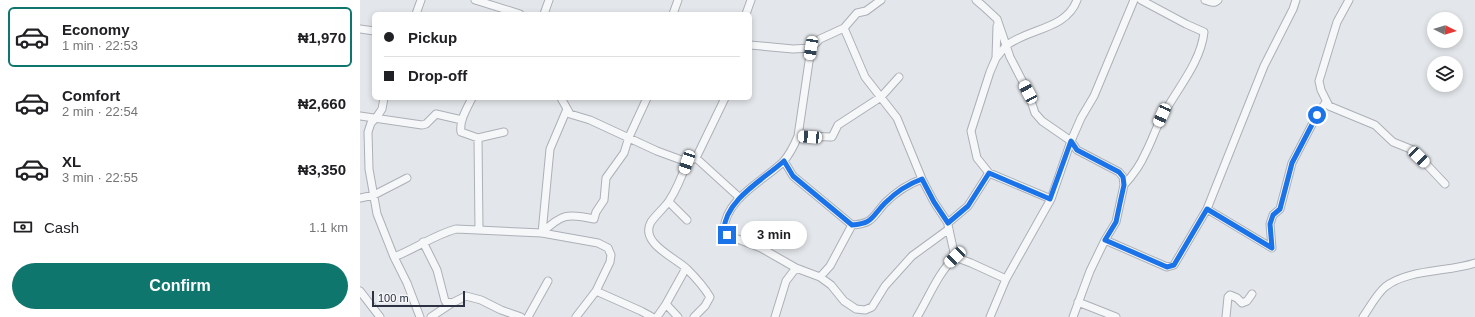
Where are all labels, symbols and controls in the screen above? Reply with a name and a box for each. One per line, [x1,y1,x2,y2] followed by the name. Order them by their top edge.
[1427,12,1463,48] north arrow
[1427,12,1463,92] map controls
[14,19,50,55] icon: car
[62,21,130,38] text: Economy
[298,29,346,46] text: ₦1,970
[408,29,457,46] text: Pickup
[803,35,819,61] car
[62,38,138,53] text: 1 min · 22:53
[1427,56,1463,92] button: layers
[408,67,467,84] text: Drop-off
[1017,79,1039,105] car
[14,85,50,121] icon: car
[62,87,120,104] text: Comfort
[298,95,346,112] text: ₦2,660
[1152,102,1172,128] car
[62,104,138,119] text: 2 min · 22:54
[1308,106,1326,124] route start
[798,130,822,144] car
[1406,144,1432,170] car
[677,149,697,175] car
[14,151,50,187] icon: car
[62,153,81,170] text: XL
[298,161,346,178] text: ₦3,350
[62,170,138,185] text: 3 min · 22:55
[12,216,34,238] icon: cash
[44,219,79,236] text: Cash
[309,220,348,235] text: 1.1 km
[741,221,807,249] callout: 3 min
[718,226,736,244] route end
[757,227,791,242] text: 3 min
[942,244,968,270] car
[12,263,348,309] button: Confirm
[372,289,465,308] scale bar
[378,292,409,304] text: 100 m

